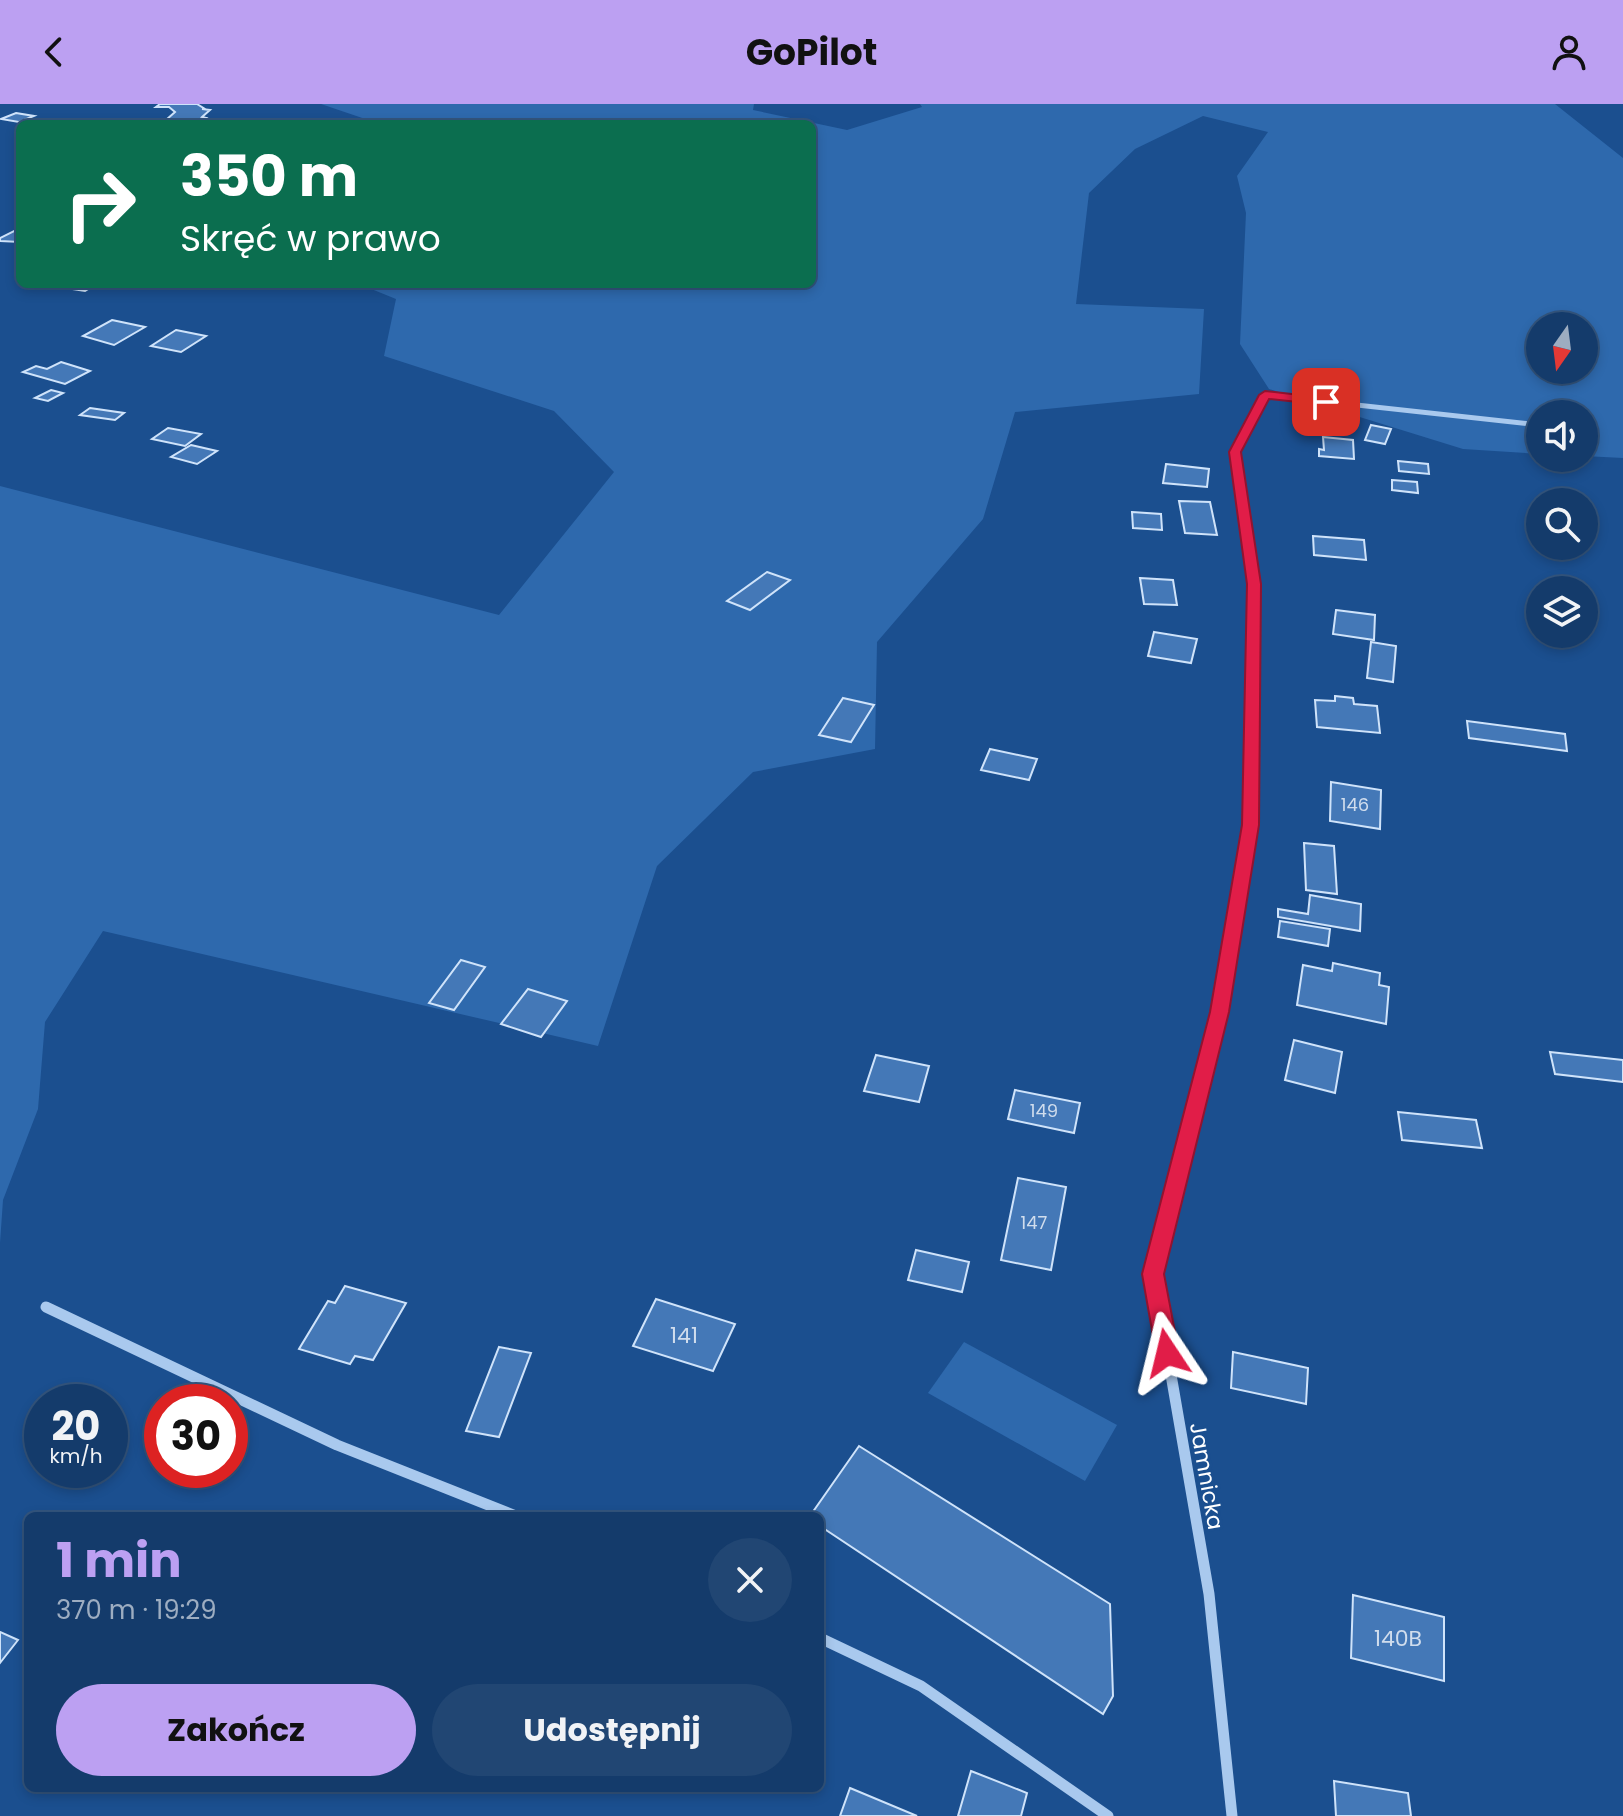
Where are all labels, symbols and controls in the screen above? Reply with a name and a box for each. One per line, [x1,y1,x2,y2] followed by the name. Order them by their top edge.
[746,27,877,78] text: GoPilot
[32,30,76,74] icon: back
[1547,30,1591,74] icon: person
[180,137,358,216] text: 350 m
[48,152,152,256] icon: right
[180,213,441,264] text: Skręć w prawo
[1526,312,1598,384] north arrow
[1526,312,1598,648] map controls
[1292,368,1360,436] pin
[1304,380,1348,424] icon: arrive
[1526,400,1598,472] button: sound
[1526,488,1598,560] button: search
[1526,576,1598,648] button: layers
[1341,792,1369,817] house number: 146
[1030,1098,1058,1123] house number: 149
[1021,1210,1048,1235] house number: 147
[1125,1311,1209,1395] position arrow
[670,1320,698,1351] house number: 141
[144,1384,248,1488] speed limit sign: 30
[52,1398,100,1454] text: 20
[1182,1420,1231,1532] street label: Jamnicka
[49,1442,103,1470] text: km/h
[56,1527,182,1594] text: 1 min
[708,1538,792,1622] button: close
[56,1592,217,1628] text: 370 m · 19:29
[1374,1623,1422,1654] house number: 140B
[56,1684,416,1776] button: Zakończ
[432,1684,792,1776] button: Udostępnij

